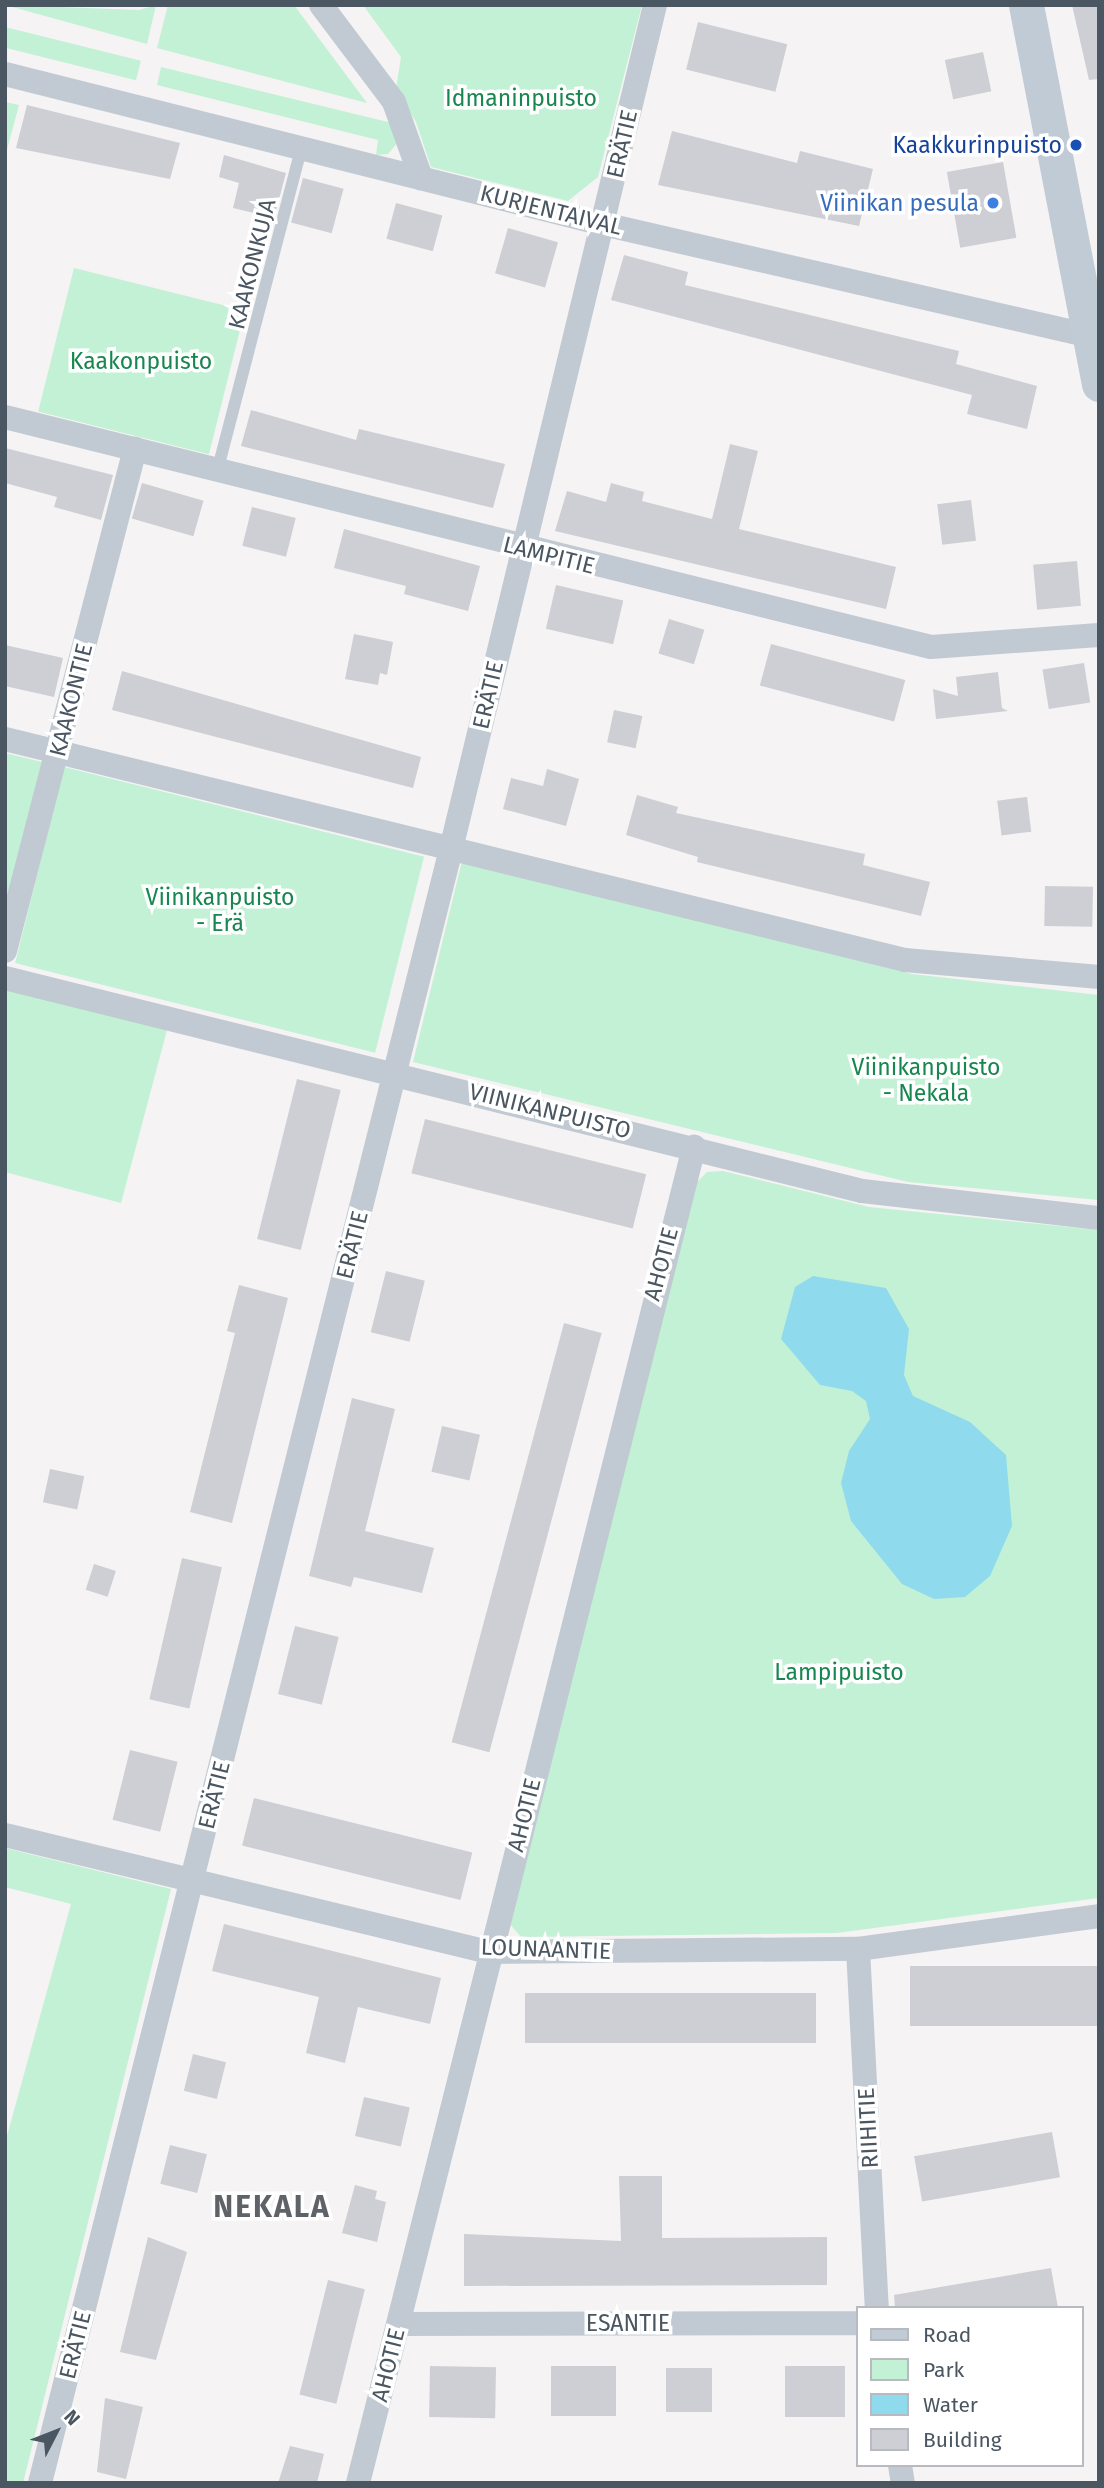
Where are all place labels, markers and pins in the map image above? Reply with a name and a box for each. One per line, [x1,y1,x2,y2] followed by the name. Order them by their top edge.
[892,131,1062,159] place label: Kaakkurinpuisto
[1068,137,1084,153] marker: Kaakkurinpuisto
[820,189,979,217] place label: Viinikan pesula
[985,195,1001,211] marker: Viinikan pesula

